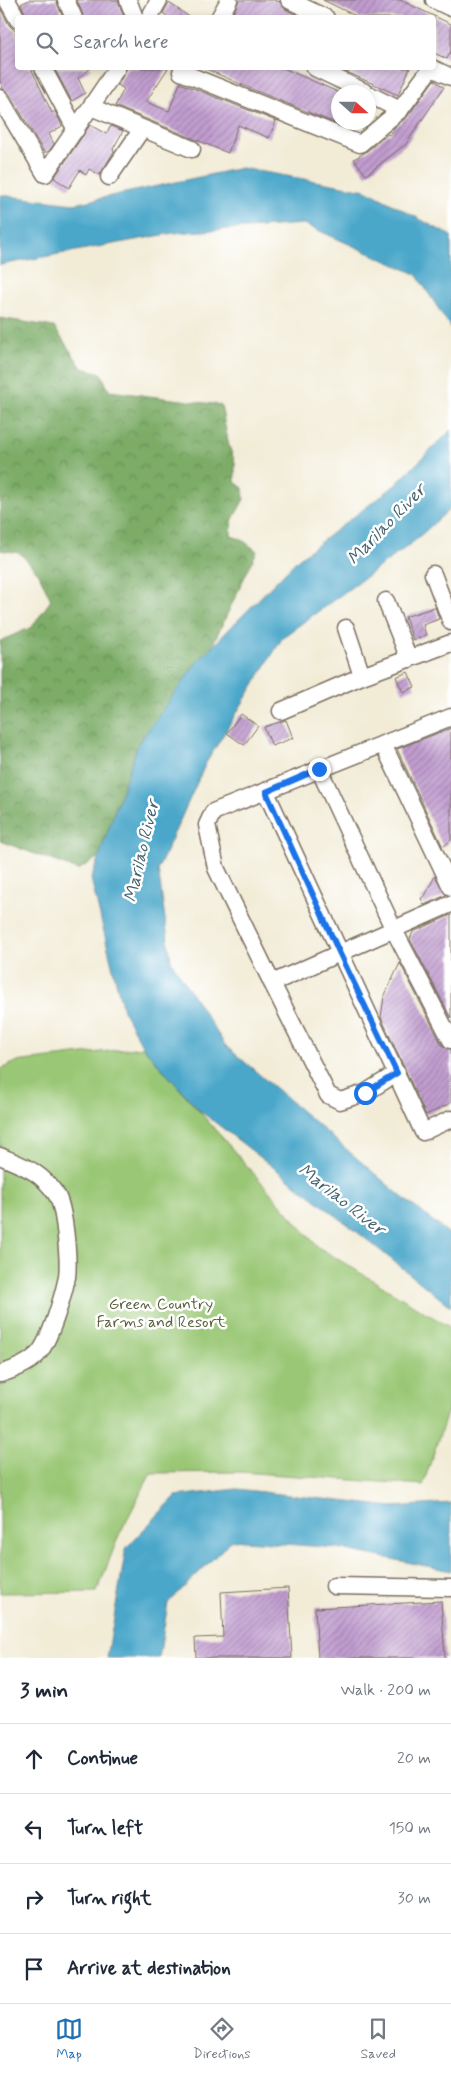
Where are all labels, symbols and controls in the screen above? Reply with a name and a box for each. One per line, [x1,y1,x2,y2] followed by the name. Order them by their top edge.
[15,15,436,70] search box
[33,29,61,57] icon: search
[73,30,169,55] text: Search here
[331,85,376,130] north arrow
[342,477,433,570] water label: Marilao River
[308,758,331,781] route end
[119,795,166,905] water label: Marilao River
[354,1082,377,1105] route start
[293,1158,392,1243] water label: Marilao River
[96,1294,226,1333] park label: Green Country Farms and Resort
[20,1677,68,1705] text: 3 min
[340,1680,431,1701] text: Walk · 200 m
[20,1745,48,1773] icon: ahead
[67,1746,138,1771] text: Continue
[397,1748,431,1769] text: 20 m
[20,1815,48,1843] icon: left
[67,1816,143,1841] text: Turn left
[389,1818,431,1839] text: 150 m
[20,1885,48,1913] icon: right
[67,1886,151,1911] text: Turn right
[398,1888,431,1909] text: 30 m
[20,1955,48,1983] icon: arrive
[67,1956,231,1981] text: Arrive at destination
[55,2015,83,2063] tab: Map
[193,2015,251,2063] tab: Directions
[361,2015,396,2063] tab: Saved

